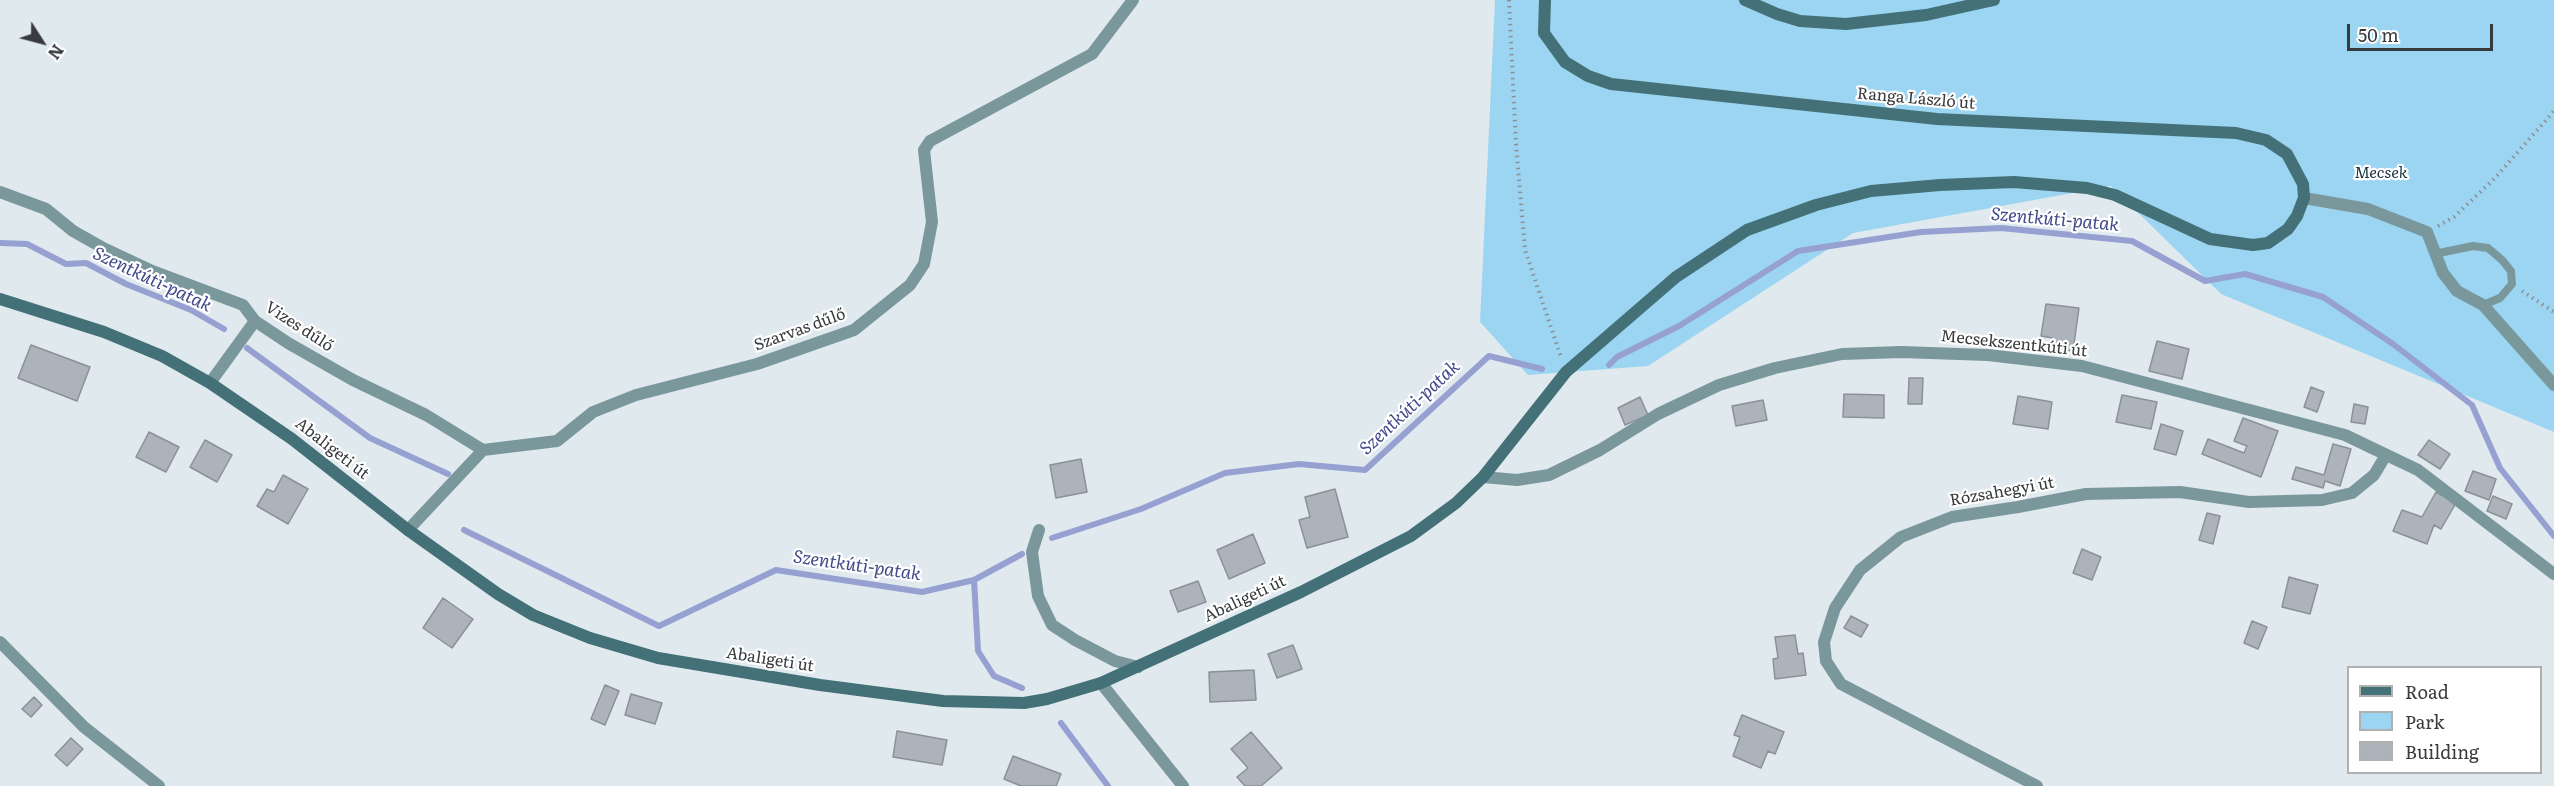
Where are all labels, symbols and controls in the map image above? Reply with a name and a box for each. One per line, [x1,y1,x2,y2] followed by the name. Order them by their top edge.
[12,12,72,72] north arrow
[2350,12,2496,50] scale bar
[2358,21,2399,48] text: 50 m
[43,40,70,65] text: N
[1856,84,1976,114] street label: Ranga László út
[2355,163,2407,183] park label: Mecsek
[1990,204,2120,236] water label: Szentkúti-patak
[89,243,215,317] water label: Szentkúti-patak
[261,298,337,356] street label: Vizes dűlő
[752,305,848,355] street label: Szarvas dűlő
[1940,327,2088,361] street label: Mecsekszentkúti út
[1356,356,1464,460] water label: Szentkúti-patak
[291,414,373,484] street label: Abaligeti út
[1948,473,2056,511] street label: Rózsahegyi út
[792,546,922,586] water label: Szentkúti-patak
[1201,572,1289,626] street label: Abaligeti út
[725,644,815,676] street label: Abaligeti út
[2347,666,2542,774] legend
[2405,678,2449,705] text: Road
[2405,708,2444,735] text: Park
[2405,738,2479,765] text: Building

